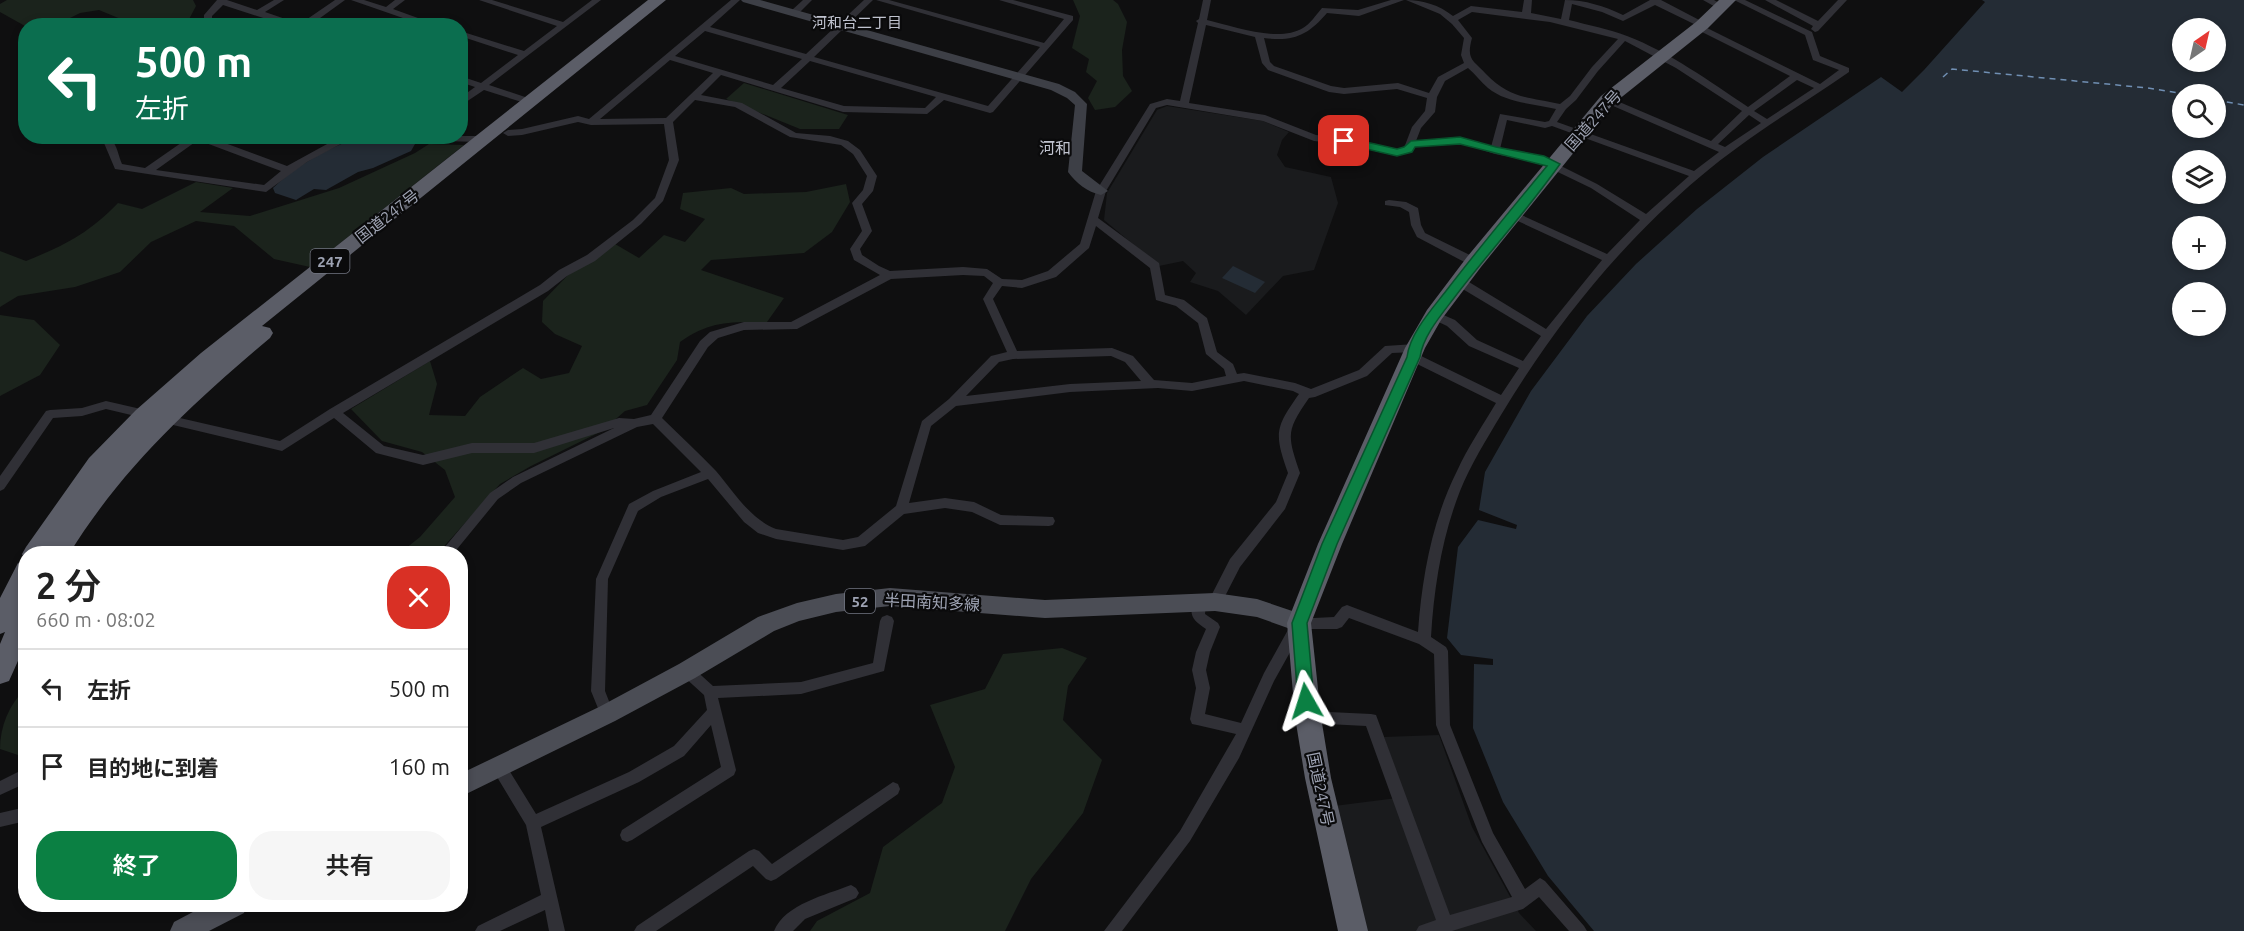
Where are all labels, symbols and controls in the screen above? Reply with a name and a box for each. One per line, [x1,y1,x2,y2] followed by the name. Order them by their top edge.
[812,14,902,31] district label: 河和台二丁目
[2172,18,2226,72] north arrow
[2172,18,2226,336] map controls
[135,38,252,85] text: 500 m
[36,42,114,120] icon: left
[2172,84,2226,138] button: search
[1561,86,1625,154] street label: 国道247号
[135,93,189,123] text: 左折
[1318,115,1369,166] pin
[1327,124,1360,157] icon: arrive
[1039,139,1071,157] district label: 河和
[2172,150,2226,204] button: layers
[352,186,422,246] street label: 国道247号
[2172,216,2226,270] button: +
[310,249,350,273] road number: 247
[2172,282,2226,336] button: −
[36,565,101,606] text: 2 分
[387,566,450,629] button: close
[845,589,875,613] road number: 52
[884,590,980,614] street label: 半田南知多線
[36,608,156,631] text: 660 m · 08:02
[1274,669,1338,733] position arrow
[36,672,69,705] icon: left
[389,676,450,701] text: 500 m
[87,677,131,702] text: 左折
[36,750,69,783] icon: arrive
[1304,750,1338,828] street label: 国道247号
[389,754,450,779] text: 160 m
[87,755,219,780] text: 目的地に到着
[36,831,237,900] button: 終了
[249,831,450,900] button: 共有

